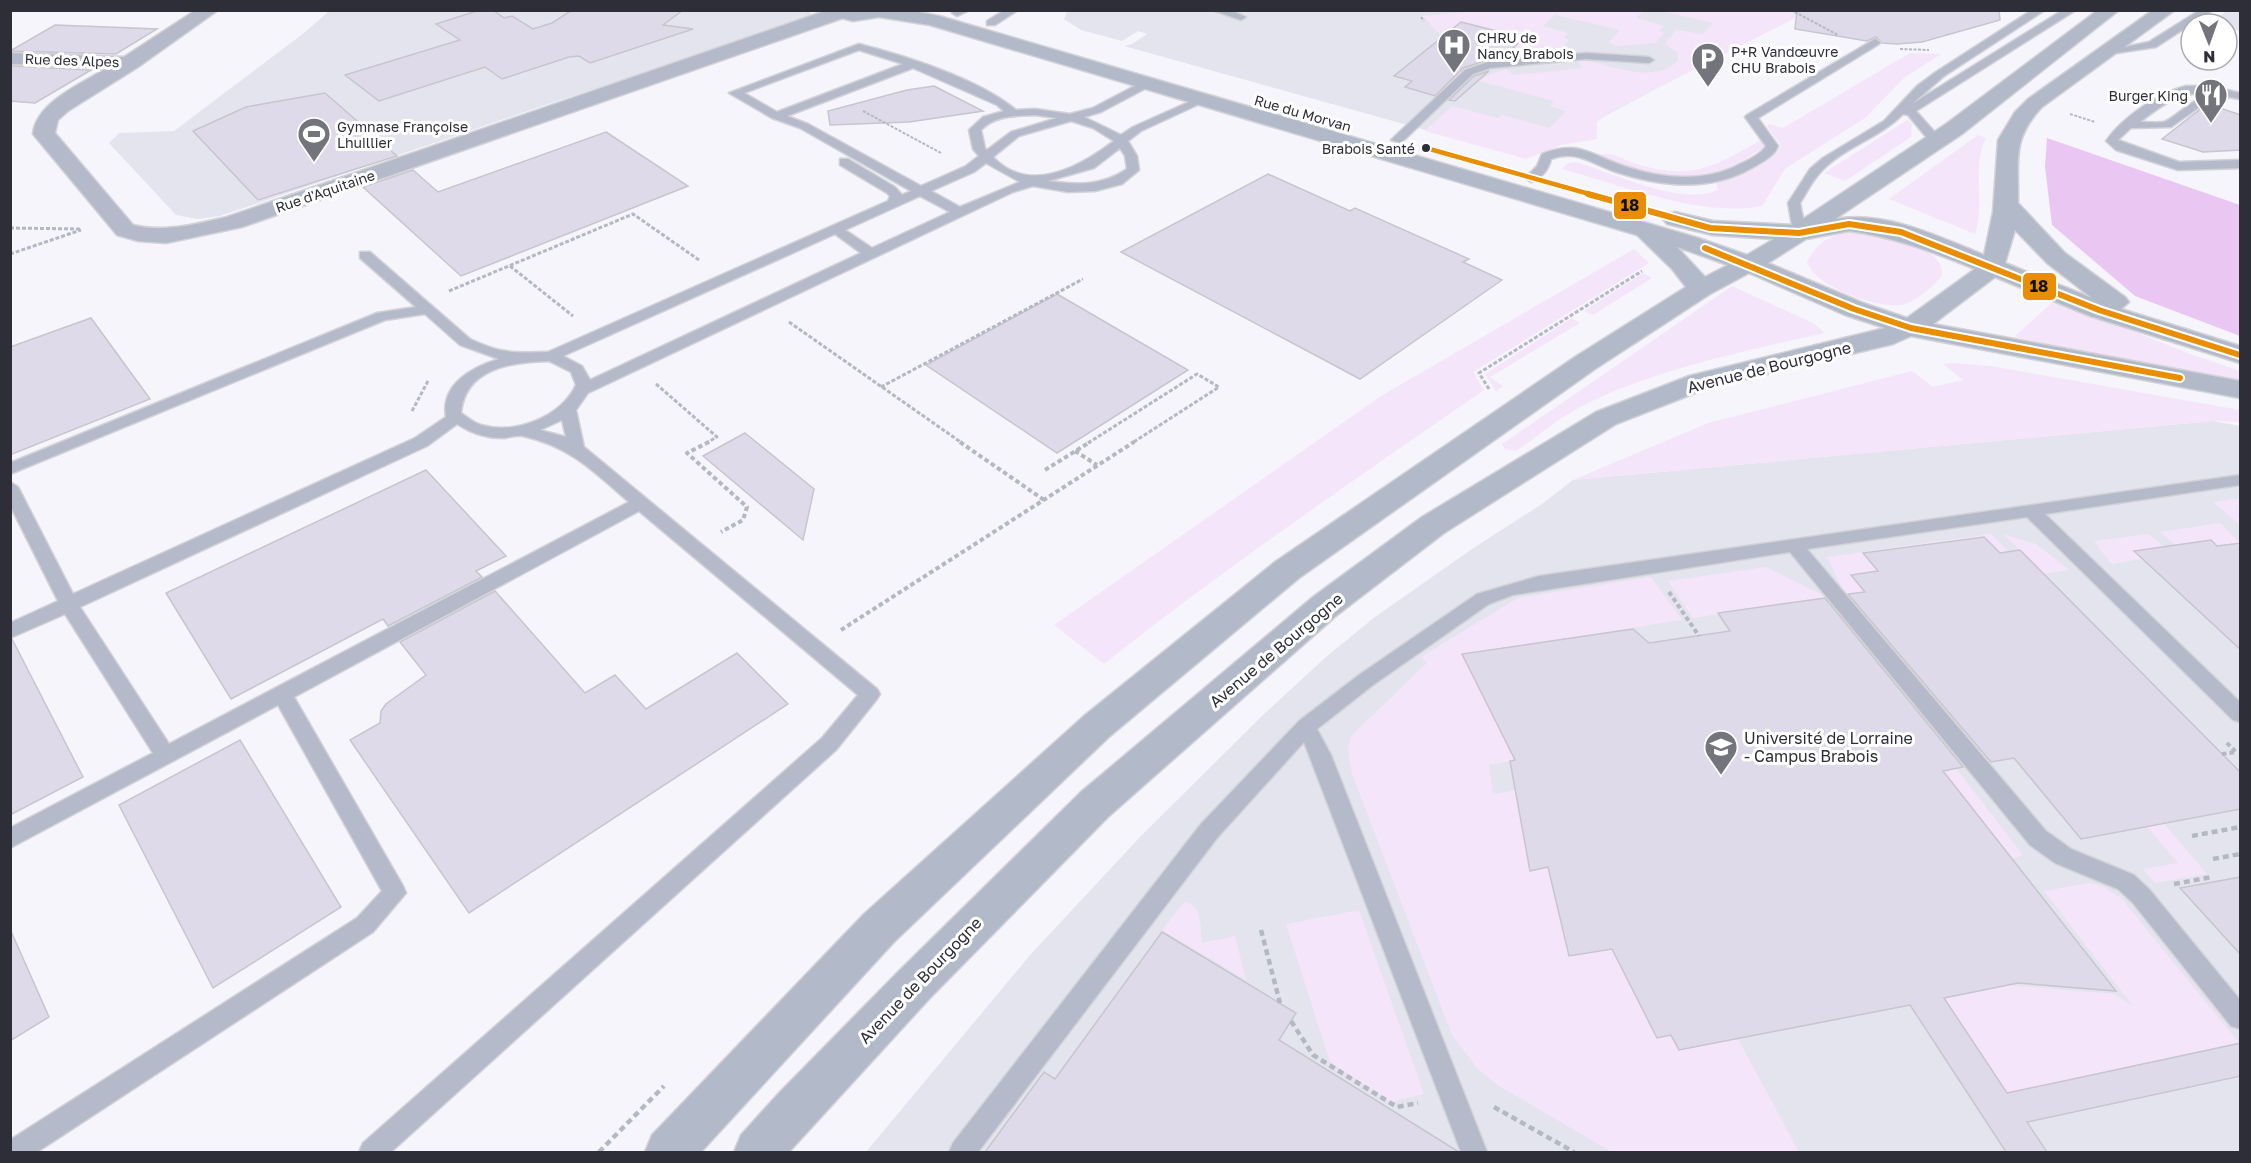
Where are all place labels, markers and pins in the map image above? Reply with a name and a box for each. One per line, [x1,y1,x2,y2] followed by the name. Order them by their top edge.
[1436,27,1472,74] hospital icon: CHRU de Nancy Brabois
[1477,29,1574,62] place label: CHRU de Nancy Brabois
[1690,41,1726,88] parking icon: P+R Vandœuvre CHU Brabois
[1731,43,1838,76] place label: P+R Vandœuvre CHU Brabois
[2193,77,2229,124] restaurant icon: Burger King
[2109,87,2188,104] place label: Burger King
[296,116,332,163] sports icon: Gymnase Françoise Lhuillier
[337,118,468,151] place label: Gymnase Françoise Lhuillier
[1322,140,1415,157] place label: Brabois Santé
[1420,142,1432,154] marker: Brabois Santé
[1744,728,1913,766] place label: Université de Lorraine - Campus Brabois
[1703,729,1739,776] school or university icon: Université de Lorraine - Campus Brabois

